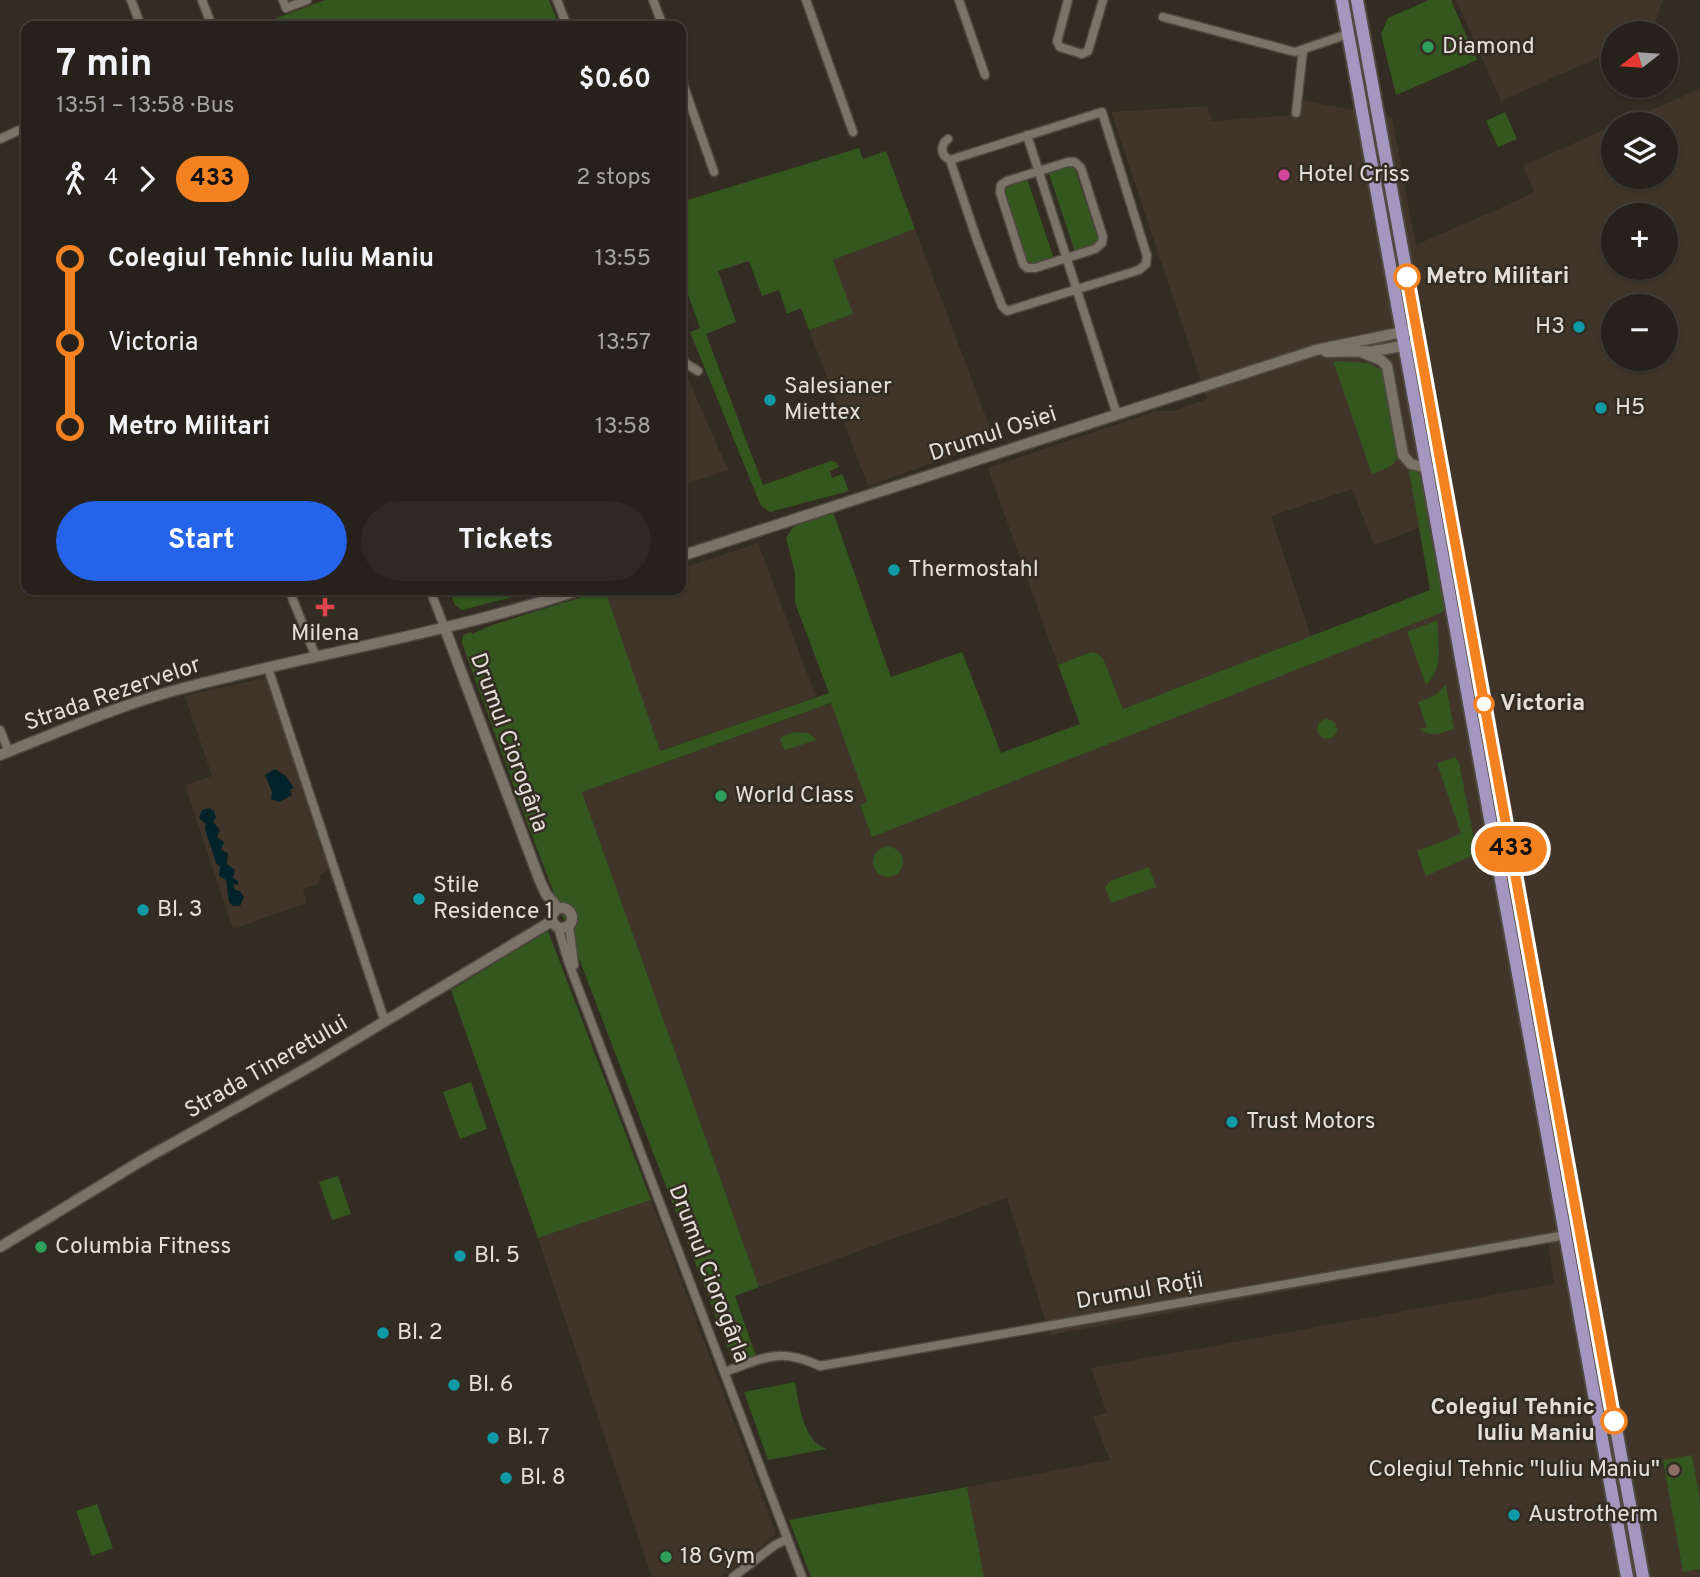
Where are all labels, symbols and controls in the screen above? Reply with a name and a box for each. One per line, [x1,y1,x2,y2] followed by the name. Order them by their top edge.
[1601,21,1678,98] north arrow
[1601,21,1678,371] map controls
[1442,33,1535,62] place label: Diamond
[1420,39,1436,55] marker: Diamond
[56,41,153,90] text: 7 min
[579,64,651,97] text: $0.60
[56,92,235,121] text: 13:51 – 13:58 · Bus
[1601,112,1678,189] button: layers
[56,160,94,198] icon: walk
[128,160,166,198] icon: forward
[1298,161,1410,190] place label: Hotel Criss
[104,164,118,193] text: 4
[190,164,235,194] text: 433
[576,164,651,193] text: 2 stops
[1276,167,1292,183] marker: Hotel Criss
[1601,203,1678,280] button: +
[108,243,434,276] text: Colegiul Tehnic Iuliu Maniu
[595,245,651,274] text: 13:55
[1426,263,1569,292] place label: Metro Militari
[1394,264,1420,290] marker: Metro Militari
[1601,294,1678,371] button: −
[1535,313,1565,342] place label: H3
[1571,319,1587,335] marker: H3
[108,327,199,360] text: Victoria
[597,329,651,358] text: 13:57
[784,373,892,428] place label: Salesianer Miettex
[762,392,778,408] marker: Salesianer Miettex
[1615,394,1645,423] place label: H5
[1593,400,1609,416] marker: H5
[926,401,1060,469] street label: Drumul Osiei
[108,411,270,444] text: Metro Militari
[595,413,651,442] text: 13:58
[56,501,347,581] button: Start
[361,501,651,581] button: Tickets
[908,556,1039,585] place label: Thermostahl
[886,562,902,578] marker: Thermostahl
[315,597,335,617] marker: Milena
[291,620,359,649] place label: Milena
[462,649,554,837] street label: Drumul Ciorogârla
[21,651,205,739] street label: Strada Rezervelor
[1500,690,1585,719] place label: Victoria
[1474,694,1494,714] marker: Victoria
[735,782,854,811] place label: World Class
[713,788,729,804] marker: World Class
[1471,826,1551,872] line badge: 433
[1489,834,1533,864] text: 433
[433,872,553,927] place label: Stile Residence 1
[411,891,427,907] marker: Stile Residence 1
[157,896,203,925] place label: Bl. 3
[135,902,151,918] marker: Bl. 3
[180,1010,354,1126] street label: Strada Tineretului
[1246,1108,1376,1137] place label: Trust Motors
[1224,1114,1240,1130] marker: Trust Motors
[661,1181,755,1367] street label: Drumul Ciorogârla
[55,1233,231,1262] place label: Columbia Fitness
[33,1239,49,1255] marker: Columbia Fitness
[474,1242,520,1271] place label: Bl. 5
[452,1248,468,1264] marker: Bl. 5
[1074,1267,1206,1317] street label: Drumul Roții
[397,1319,443,1348] place label: Bl. 2
[375,1325,391,1341] marker: Bl. 2
[468,1371,513,1400] place label: Bl. 6
[446,1377,462,1393] marker: Bl. 6
[1431,1394,1595,1449] place label: Colegiul Tehnic Iuliu Maniu
[1601,1408,1627,1434] marker: Colegiul Tehnic Iuliu Maniu
[507,1424,550,1453] place label: Bl. 7
[485,1430,501,1446] marker: Bl. 7
[1368,1456,1660,1485] place label: Colegiul Tehnic "Iuliu Maniu"
[1666,1462,1682,1478] marker: Colegiul Tehnic "Iuliu Maniu"
[520,1464,566,1493] place label: Bl. 8
[498,1470,514,1486] marker: Bl. 8
[1528,1501,1658,1530] place label: Austrotherm
[1506,1507,1522,1523] marker: Austrotherm
[680,1543,755,1572] place label: 18 Gym
[658,1549,674,1565] marker: 18 Gym

